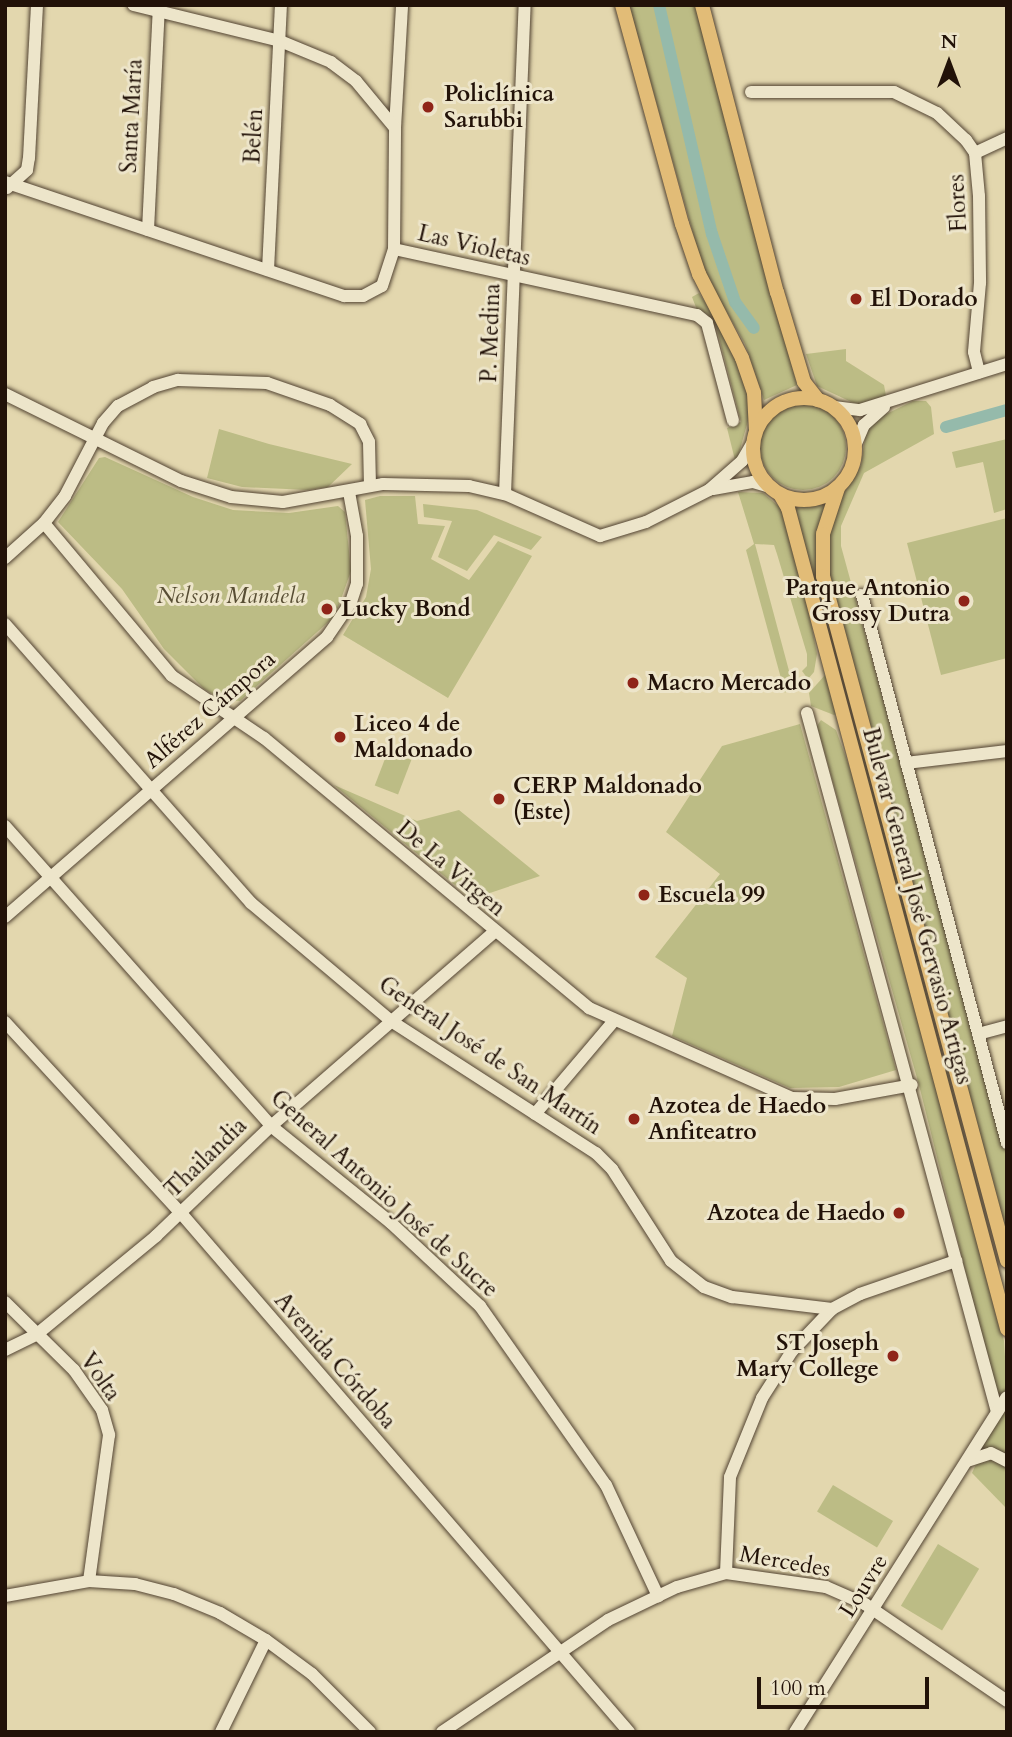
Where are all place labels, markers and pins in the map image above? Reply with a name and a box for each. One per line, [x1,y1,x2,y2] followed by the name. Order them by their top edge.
[444,80,554,134] place label: Policlínica Sarubbi
[418,97,438,117] marker: Policlínica Sarubbi
[870,285,978,313] place label: El Dorado
[848,291,864,307] marker: El Dorado
[785,574,950,628] place label: Parque Antonio Grossy Dutra
[956,593,972,609] marker: Parque Antonio Grossy Dutra
[341,595,471,623] place label: Lucky Bond
[319,601,335,617] marker: Lucky Bond
[647,669,811,697] place label: Macro Mercado
[625,675,641,691] marker: Macro Mercado
[354,710,473,764] place label: Liceo 4 de Maldonado
[332,729,348,745] marker: Liceo 4 de Maldonado
[513,772,702,826] place label: CERP Maldonado (Este)
[491,791,507,807] marker: CERP Maldonado (Este)
[658,881,765,909] place label: Escuela 99
[636,887,652,903] marker: Escuela 99
[648,1092,826,1146] place label: Azotea de Haedo Anfiteatro
[626,1111,642,1127] marker: Azotea de Haedo Anfiteatro
[707,1199,885,1227] place label: Azotea de Haedo
[891,1205,907,1221] marker: Azotea de Haedo
[736,1329,879,1383] place label: ST Joseph Mary College
[885,1348,901,1364] marker: ST Joseph Mary College

